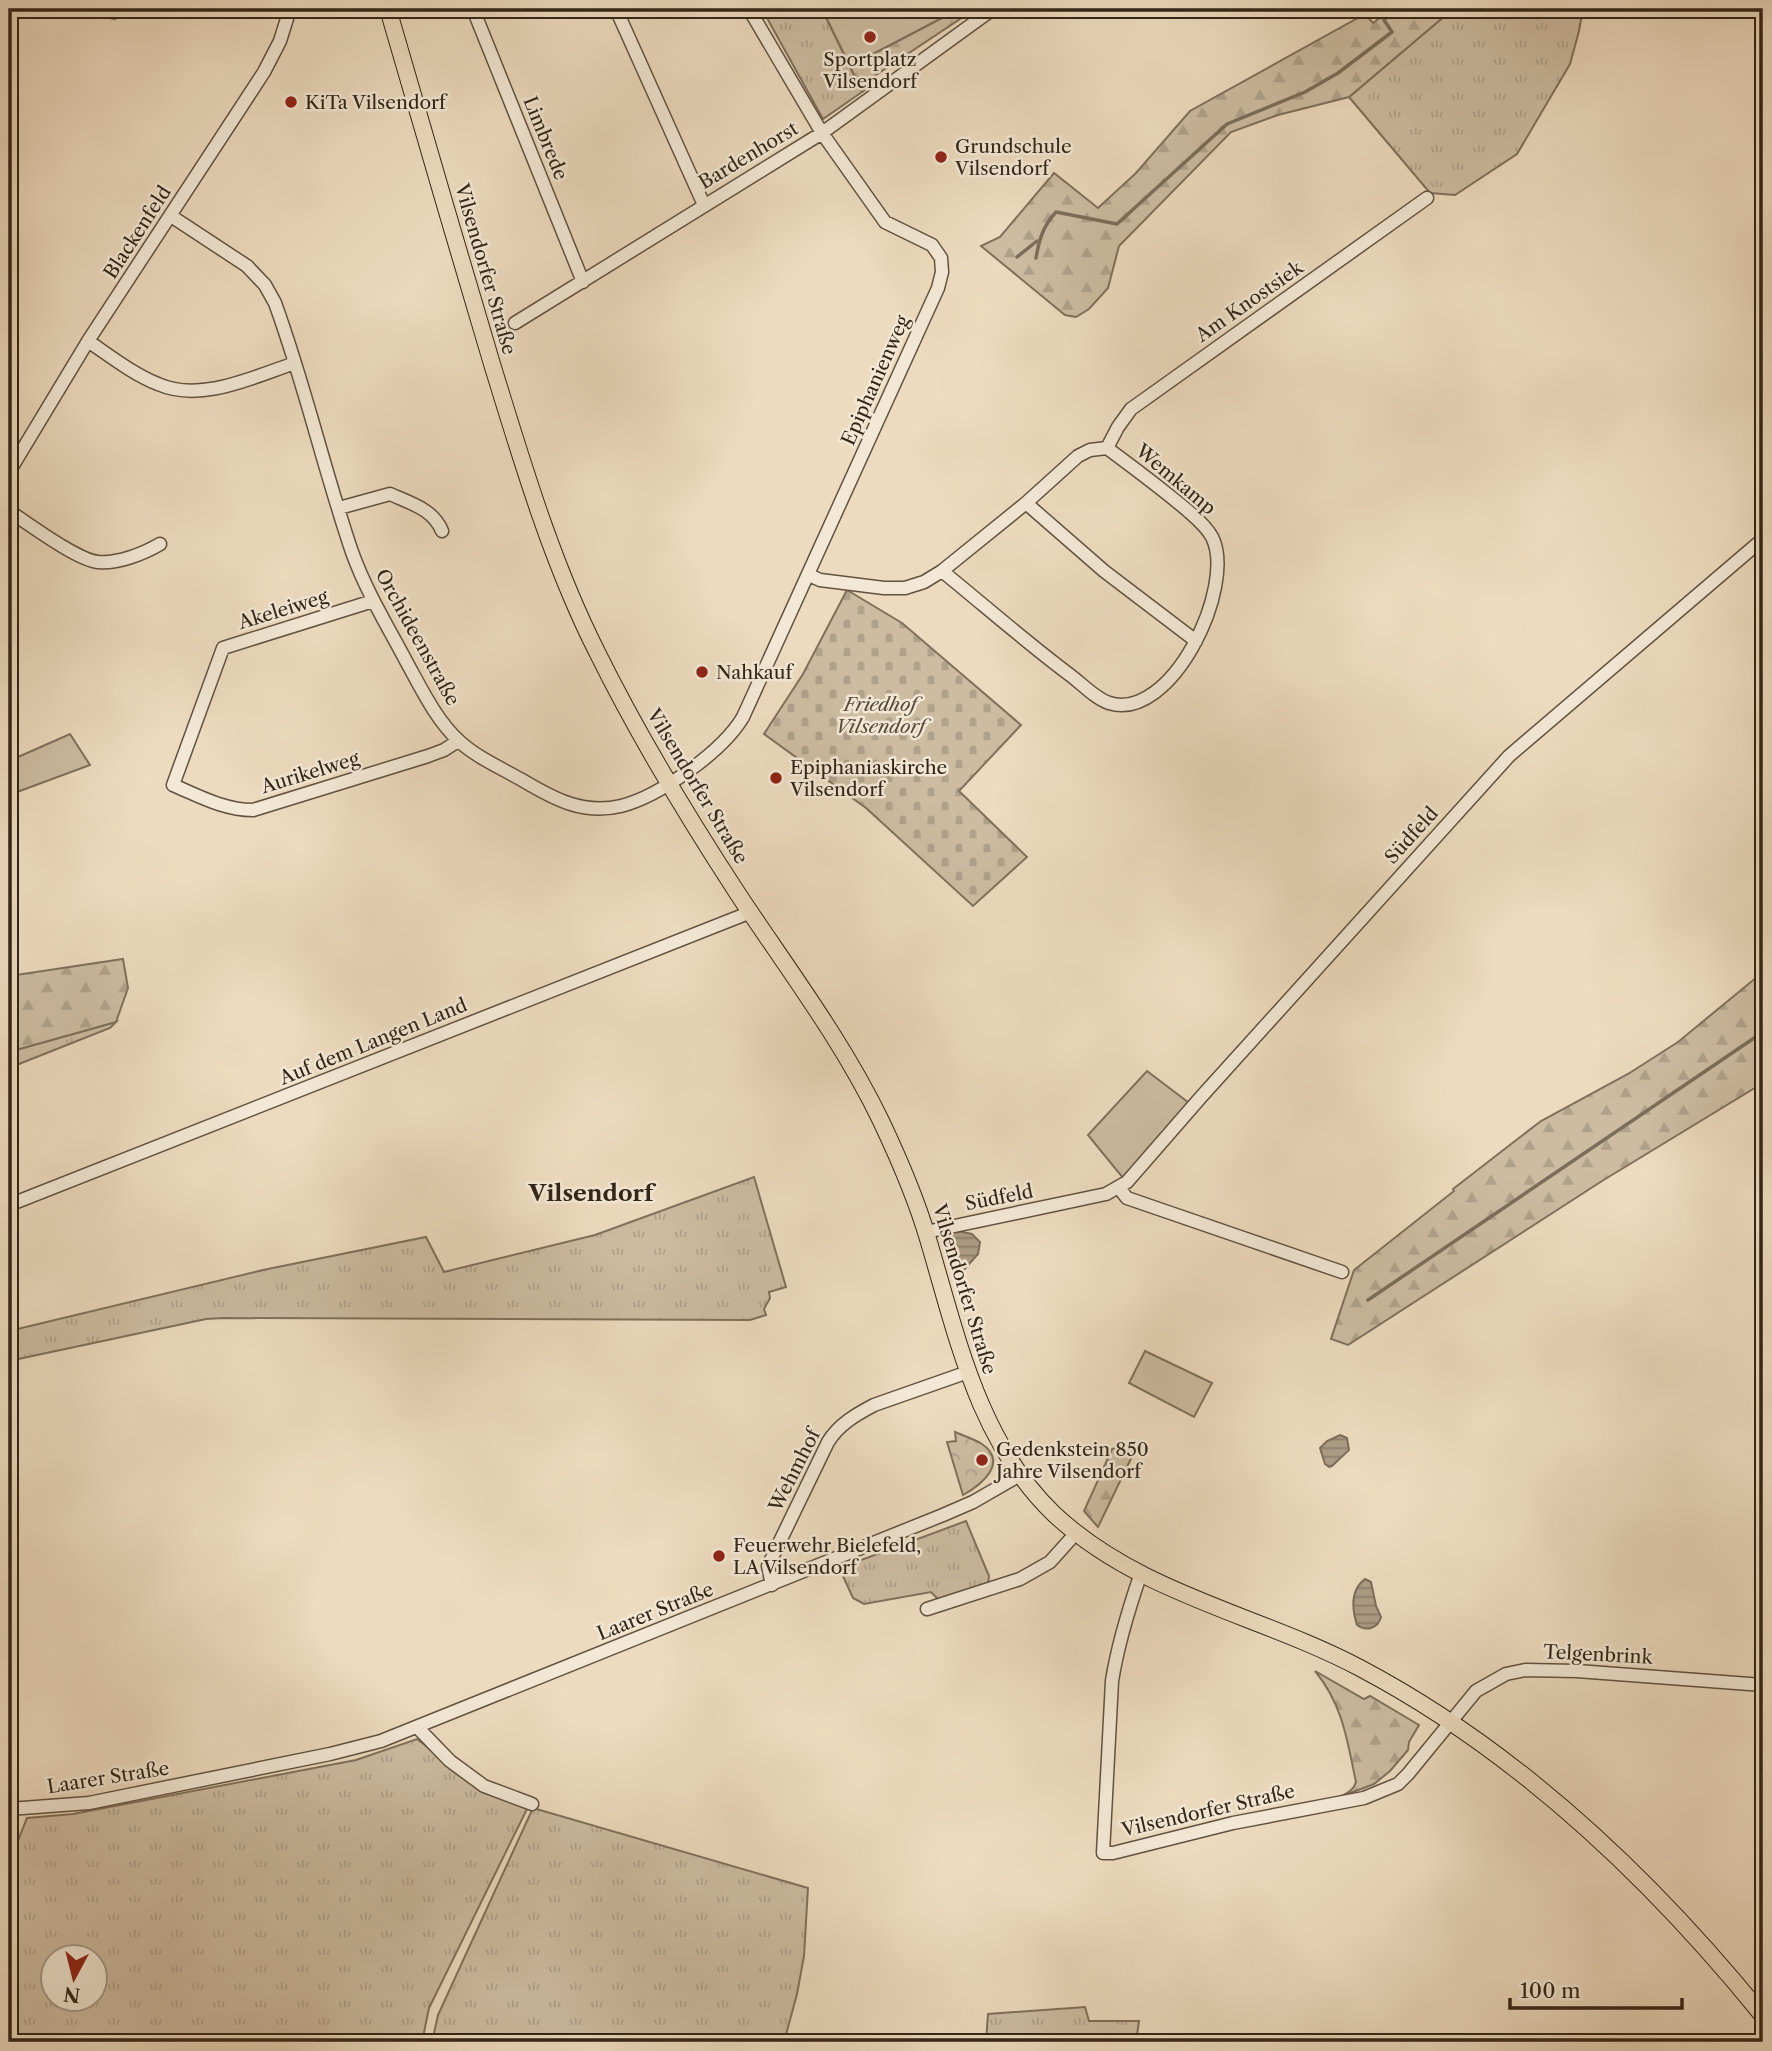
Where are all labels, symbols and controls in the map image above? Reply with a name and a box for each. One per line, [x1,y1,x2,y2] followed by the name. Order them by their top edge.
[862,29,878,45] marker: Sportplatz Vilsendorf
[822,48,919,93] place label: Sportplatz Vilsendorf
[305,91,448,114] place label: KiTa Vilsendorf
[518,93,573,183] street label: Limbrede
[283,94,299,110] marker: KiTa Vilsendorf
[695,117,802,194] street label: Bardenhorst
[954,135,1072,180] place label: Grundschule Vilsendorf
[933,149,949,165] marker: Grundschule Vilsendorf
[450,180,521,357] street label: Vilsendorfer Straße
[99,181,176,283] street label: Blackenfeld
[1190,255,1308,347] street label: Am Knostsiek
[837,311,915,449] street label: Epiphanienweg
[1130,439,1220,520] street label: Wemkamp
[371,565,465,710] street label: Orchideenstraße
[234,585,332,634] street label: Akeleiweg
[716,661,794,684] place label: Nahkauf
[694,664,710,680] marker: Nahkauf
[835,693,932,738] park label: Friedhof Vilsendorf
[642,704,753,868] street label: Vilsendorfer Straße
[257,746,363,799] street label: Aurikelweg
[789,756,947,801] place label: Epiphaniaskirche Vilsendorf
[768,770,784,786] marker: Epiphaniaskirche Vilsendorf
[1380,802,1443,869] street label: Südfeld
[275,993,471,1090] street label: Auf dem Langen Land
[528,1179,657,1207] district label: Vilsendorf
[963,1180,1035,1215] street label: Südfeld
[927,1200,1001,1377] street label: Vilsendorfer Straße
[763,1423,826,1516] street label: Wehmhof
[993,1438,1149,1483] place label: Gedenkstein 850 Jahre Vilsendorf
[974,1452,990,1468] marker: Gedenkstein 850 Jahre Vilsendorf
[733,1534,921,1579] place label: Feuerwehr Bielefeld, LA Vilsendorf
[711,1548,727,1564] marker: Feuerwehr Bielefeld, LA Vilsendorf
[594,1578,717,1645] street label: Laarer Straße
[1543,1640,1654,1669] street label: Telgenbrink
[45,1756,171,1799] street label: Laarer Straße
[1118,1779,1297,1842] street label: Vilsendorfer Straße
[38,1942,108,2012] north arrow
[1510,1967,1681,2011] scale bar
[1520,1978,1581,2003] text: 100 m
[62,1982,82,2007] text: N

